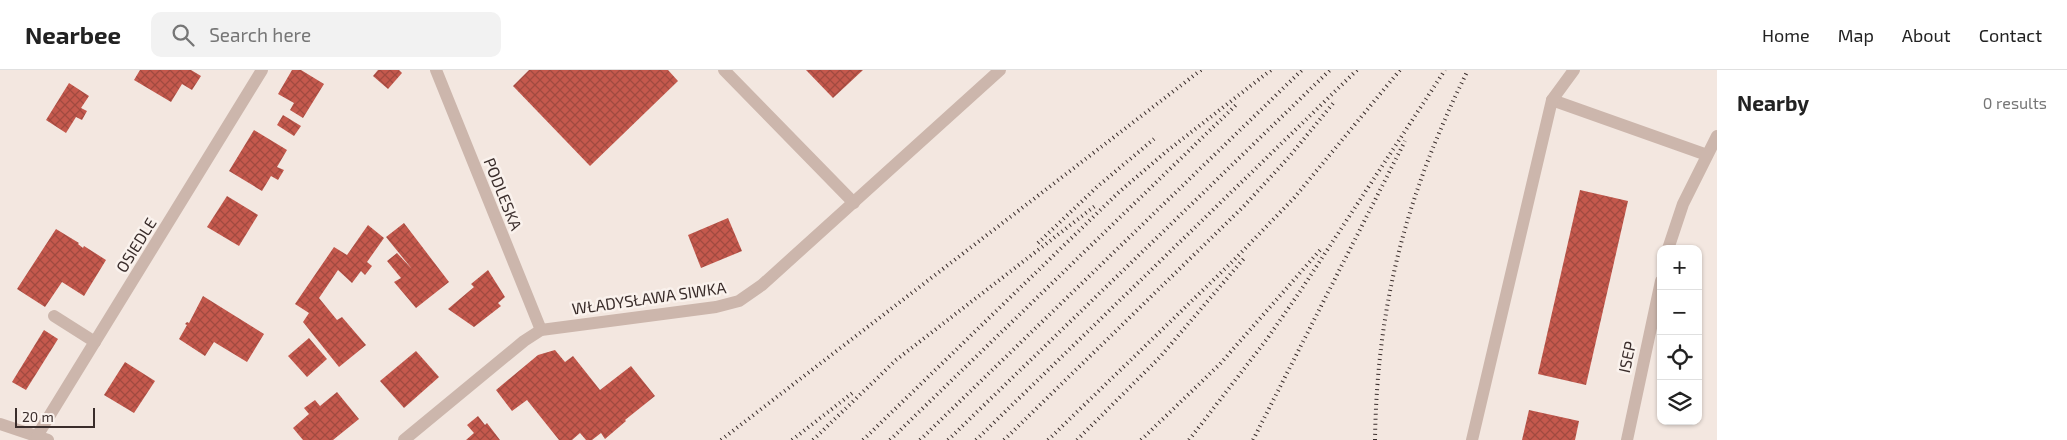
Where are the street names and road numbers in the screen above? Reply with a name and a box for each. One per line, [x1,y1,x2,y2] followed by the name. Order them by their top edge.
[480,155,527,233] street label: PODLESKA
[111,214,160,275] street label: OSIEDLE
[571,277,727,318] street label: WŁADYSŁAWA SIWKA
[1614,339,1639,374] street label: ISEP

